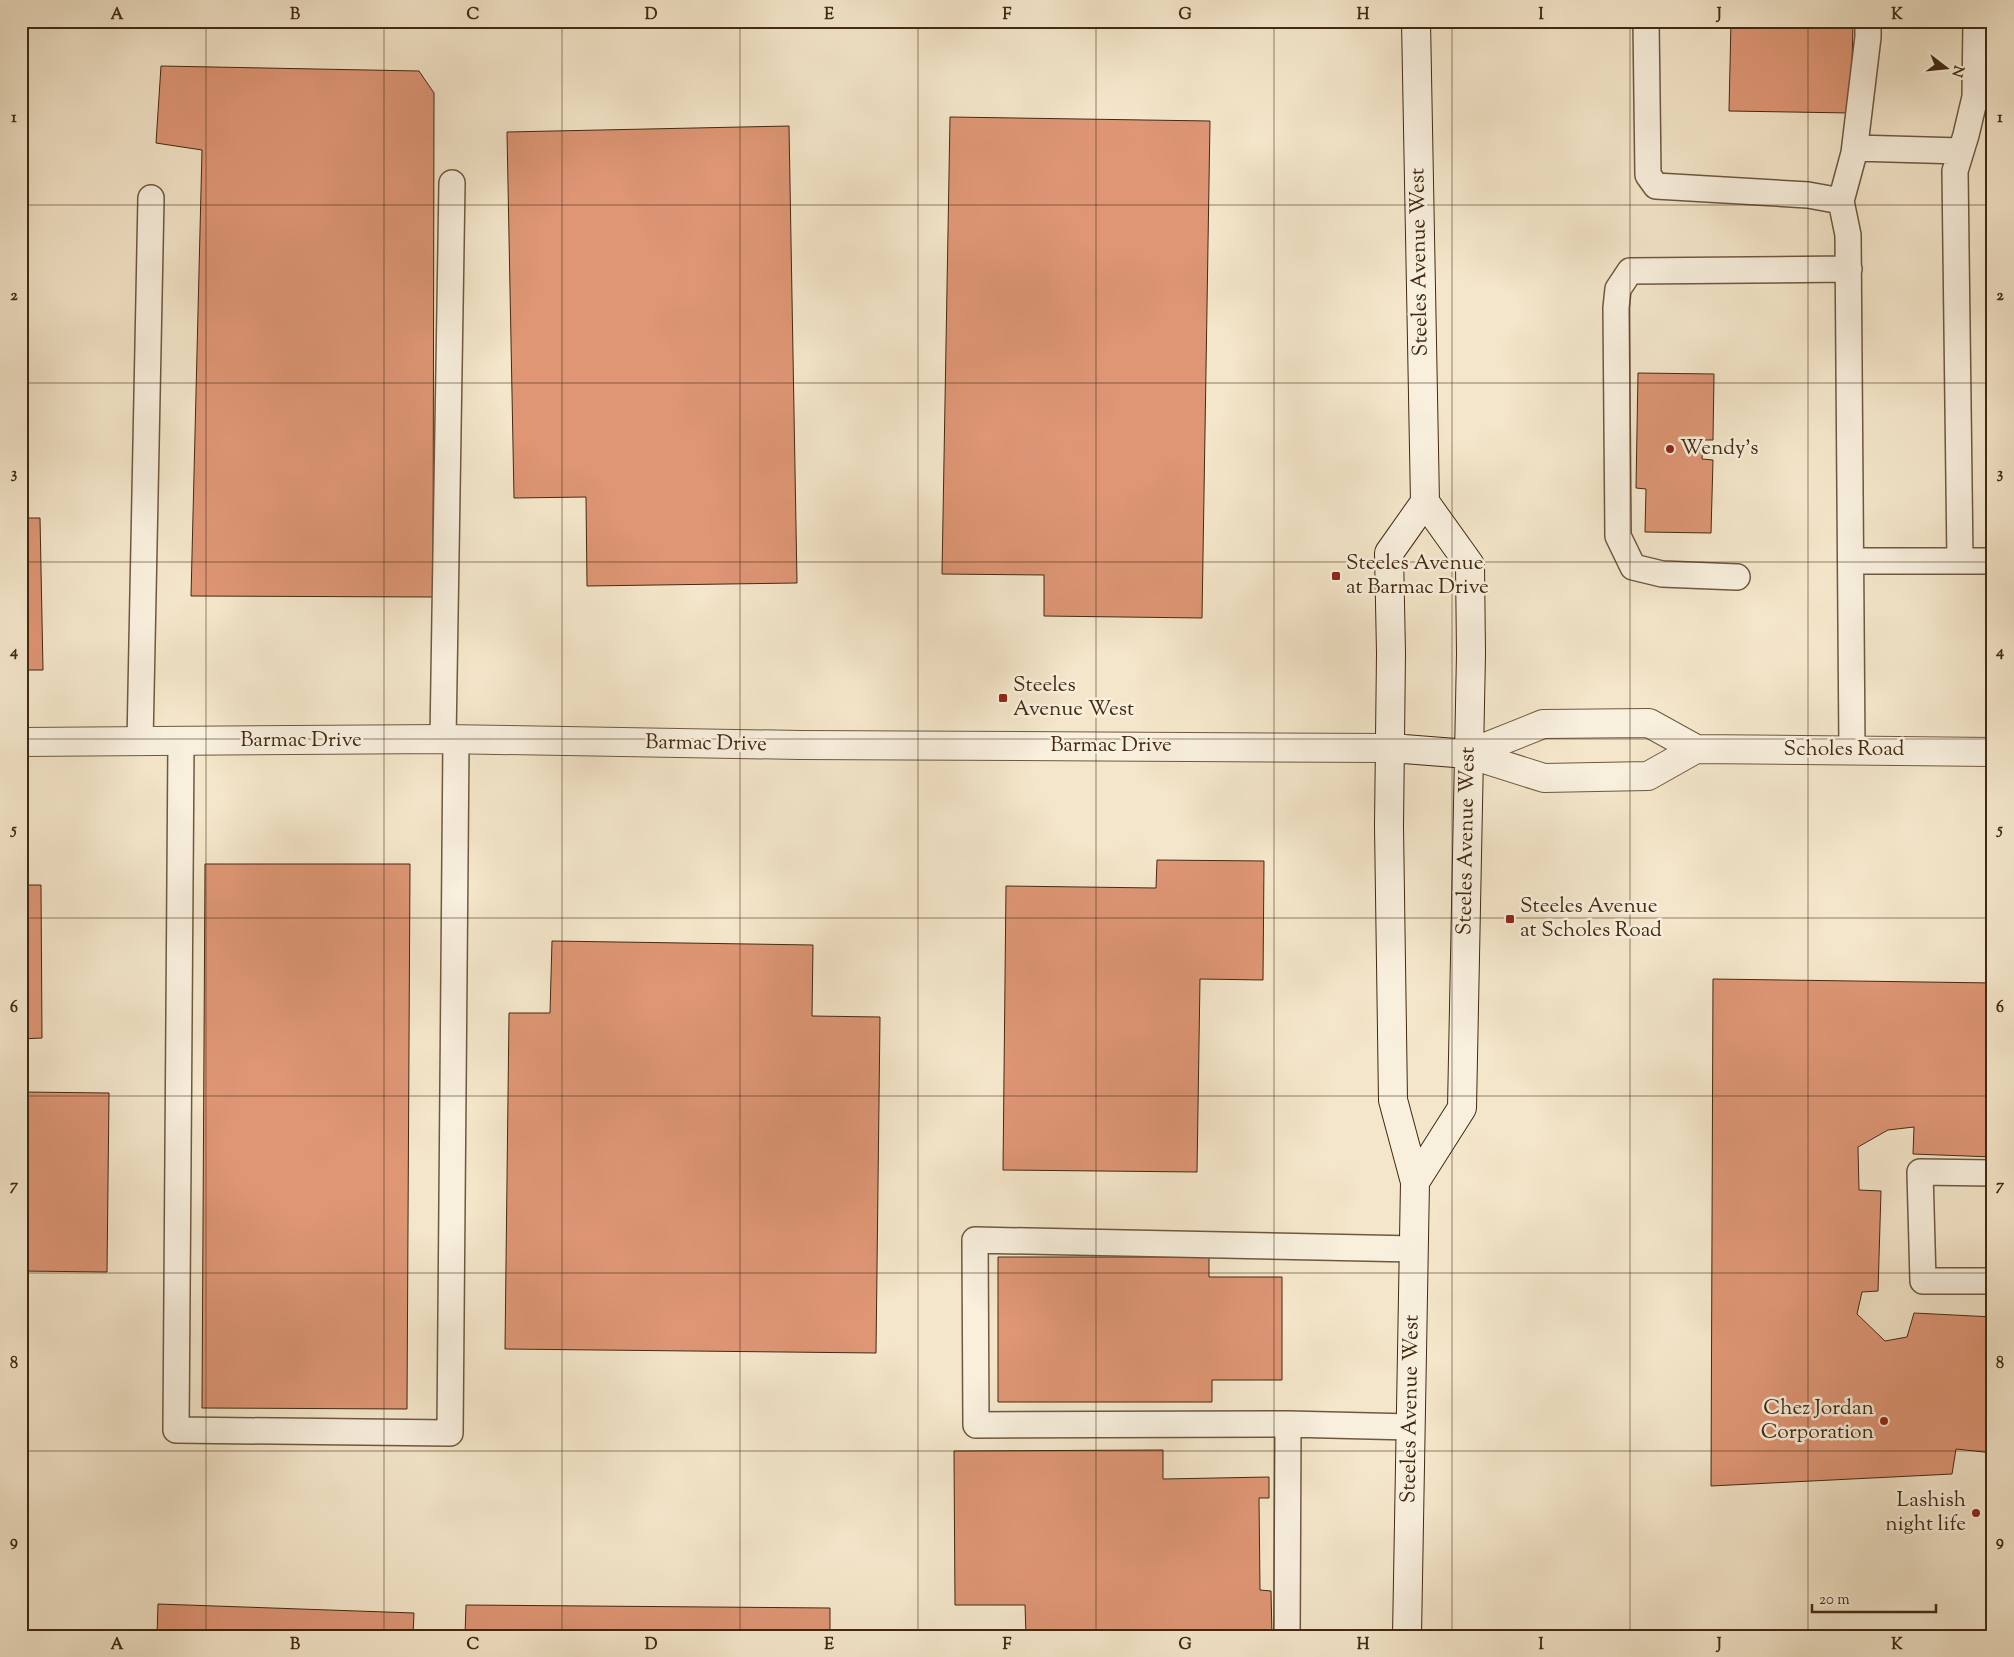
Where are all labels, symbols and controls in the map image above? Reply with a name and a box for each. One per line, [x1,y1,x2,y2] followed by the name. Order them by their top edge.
[111,4,124,27] text: A
[290,4,300,27] text: B
[467,4,480,27] text: C
[645,4,658,27] text: D
[824,4,834,27] text: E
[1003,4,1012,27] text: F
[1178,4,1192,27] text: G
[1357,4,1370,27] text: H
[1538,4,1544,27] text: I
[1715,4,1722,27] text: J
[1891,4,1903,27] text: K
[1922,42,1972,92] north arrow
[1945,63,1968,79] text: N
[11,107,17,130] text: 1
[1997,107,2003,130] text: 1
[1403,168,1437,356] street label: Steeles Avenue West
[10,285,18,308] text: 2
[1996,285,2004,308] text: 2
[1680,434,1759,464] place label: Wendy's
[1664,443,1676,455] marker: Wendy's
[11,463,18,486] text: 3
[1997,463,2004,486] text: 3
[1346,549,1489,603] place label: Steeles Avenue at Barmac Drive
[1330,570,1342,582] marker: Steeles Avenue at Barmac Drive
[9,641,18,664] text: 4
[1995,641,2004,664] text: 4
[1013,671,1134,725] place label: Steeles Avenue West
[997,692,1009,704] marker: Steeles Avenue West
[240,726,362,756] street label: Barmac Drive
[645,728,767,760] street label: Barmac Drive
[1050,731,1172,761] street label: Barmac Drive
[1784,735,1905,765] street label: Scholes Road
[1450,747,1484,935] street label: Steeles Avenue West
[9,819,17,842] text: 5
[1995,819,2003,842] text: 5
[1520,892,1662,946] place label: Steeles Avenue at Scholes Road
[1504,913,1516,925] marker: Steeles Avenue at Scholes Road
[10,997,18,1020] text: 6
[1996,997,2004,1020] text: 6
[10,1175,19,1198] text: 7
[1996,1175,2005,1198] text: 7
[1394,1315,1428,1503] street label: Steeles Avenue West
[10,1353,18,1376] text: 8
[1996,1353,2004,1376] text: 8
[1761,1394,1874,1448] place label: Chez Jordan Corporation
[1878,1415,1890,1427] marker: Chez Jordan Corporation
[1885,1486,1966,1540] place label: Lashish night life
[1970,1507,1982,1519] marker: Lashish night life
[10,1531,18,1554] text: 9
[1996,1531,2004,1554] text: 9
[1812,1582,1935,1614] scale bar
[1819,1590,1850,1611] text: 20 m
[111,1634,124,1657] text: A
[290,1634,300,1657] text: B
[467,1634,480,1657] text: C
[645,1634,658,1657] text: D
[824,1634,834,1657] text: E
[1003,1634,1012,1657] text: F
[1178,1634,1192,1657] text: G
[1357,1634,1370,1657] text: H
[1538,1634,1544,1657] text: I
[1715,1634,1722,1657] text: J
[1891,1634,1903,1657] text: K

